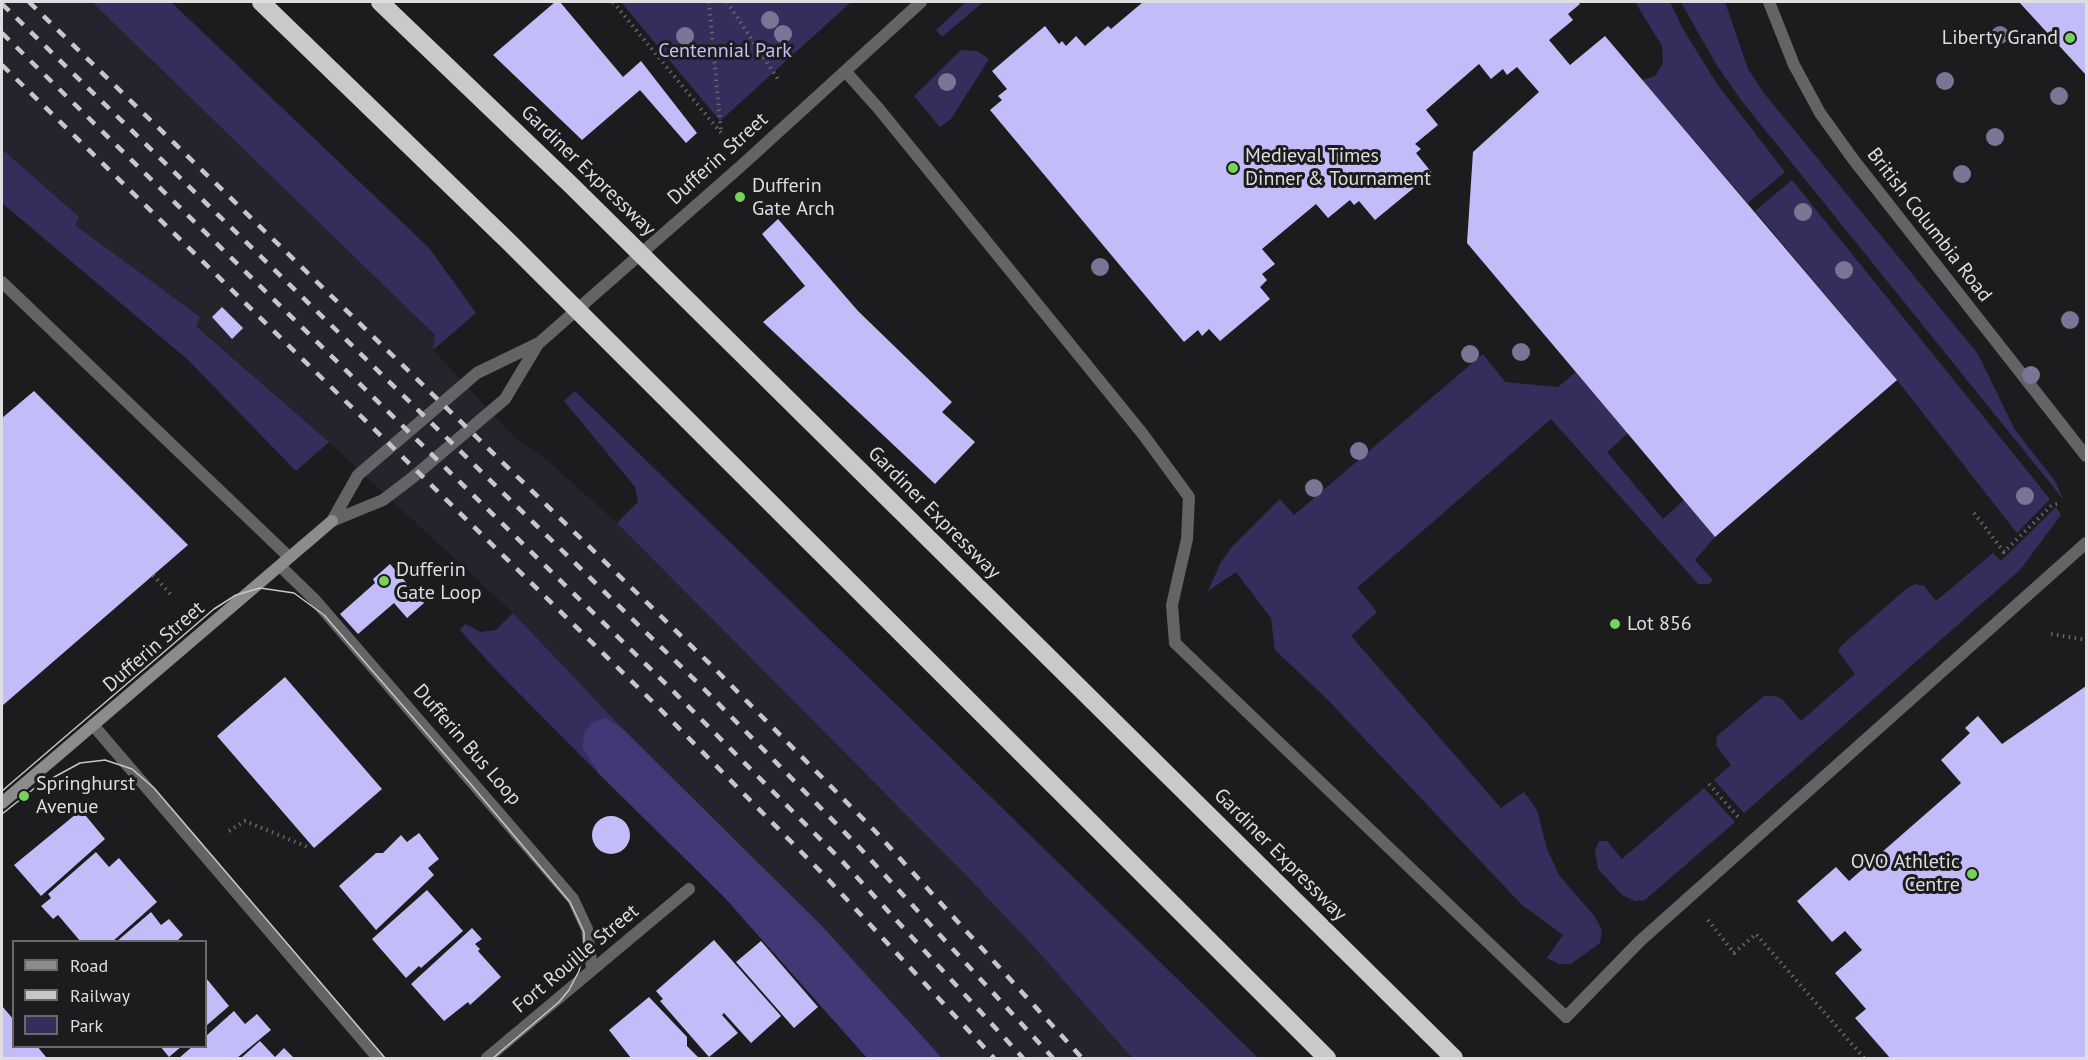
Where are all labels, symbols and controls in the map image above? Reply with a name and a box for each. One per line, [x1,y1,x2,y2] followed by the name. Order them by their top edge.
[1942,26,2058,50] place label: Liberty Grand
[2063,31,2077,45] marker: Liberty Grand
[658,39,792,63] park label: Centennial Park
[516,101,660,241] street label: Gardiner Expressway
[663,108,773,210] street label: Dufferin Street
[1861,143,1997,307] street label: British Columbia Road
[1245,144,1431,191] place label: Medieval Times Dinner & Tournament
[1226,161,1240,175] marker: Medieval Times Dinner & Tournament
[752,174,835,221] place label: Dufferin Gate Arch
[733,190,747,204] marker: Dufferin Gate Arch
[863,442,1005,584] street label: Gardiner Expressway
[396,558,482,605] place label: Dufferin Gate Loop
[377,574,391,588] marker: Dufferin Gate Loop
[99,597,209,697] street label: Dufferin Street
[1627,612,1692,636] place label: Lot 856
[1608,617,1622,631] marker: Lot 856
[408,680,526,810] street label: Dufferin Bus Loop
[36,772,135,819] place label: Springhurst Avenue
[1209,784,1351,926] street label: Gardiner Expressway
[17,789,31,803] marker: Springhurst Avenue
[1851,850,1960,897] place label: OVO Athletic Centre
[1965,867,1979,881] marker: OVO Athletic Centre
[508,899,644,1019] street label: Fort Rouille Street
[12,940,207,1048] legend
[70,954,108,977] text: Road
[70,984,130,1007] text: Railway
[70,1014,103,1037] text: Park

